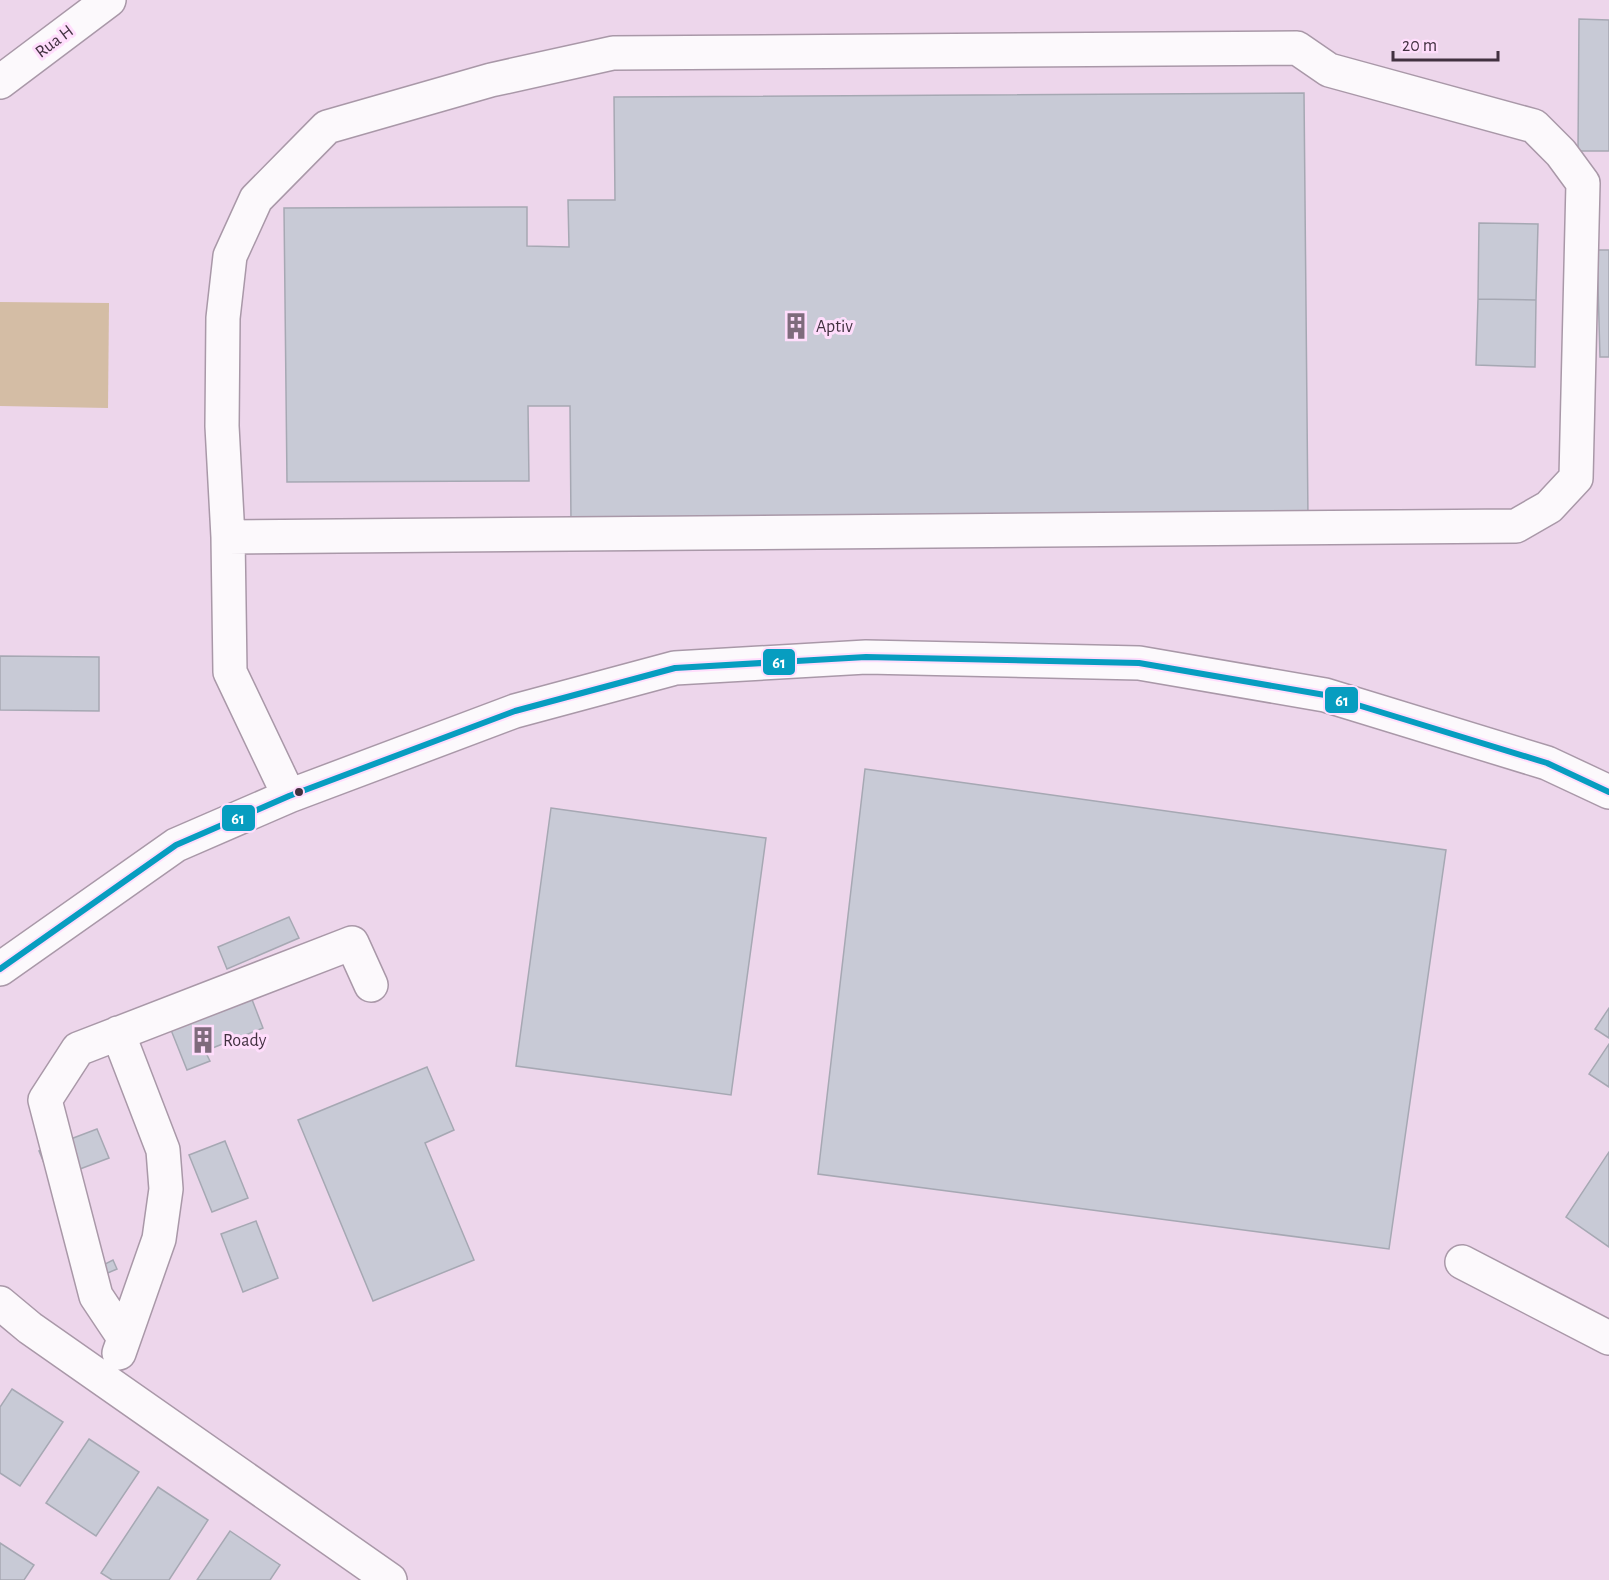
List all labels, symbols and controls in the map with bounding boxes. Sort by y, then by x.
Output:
street label: Rua H [32,22,77,62]
scale bar [1393,24,1498,62]
text: 20 m [1402,37,1437,55]
building icon: Aptiv [781,311,811,341]
place label: Aptiv [816,318,853,336]
line badge: 61 [762,648,796,676]
text: 61 [772,655,786,671]
line badge: 61 [1324,686,1359,714]
text: 61 [1335,693,1349,709]
unlabelled marker [293,786,305,798]
line badge: 61 [221,804,256,832]
text: 61 [231,811,245,827]
building icon: Roady [188,1025,218,1055]
place label: Roady [223,1032,267,1050]

